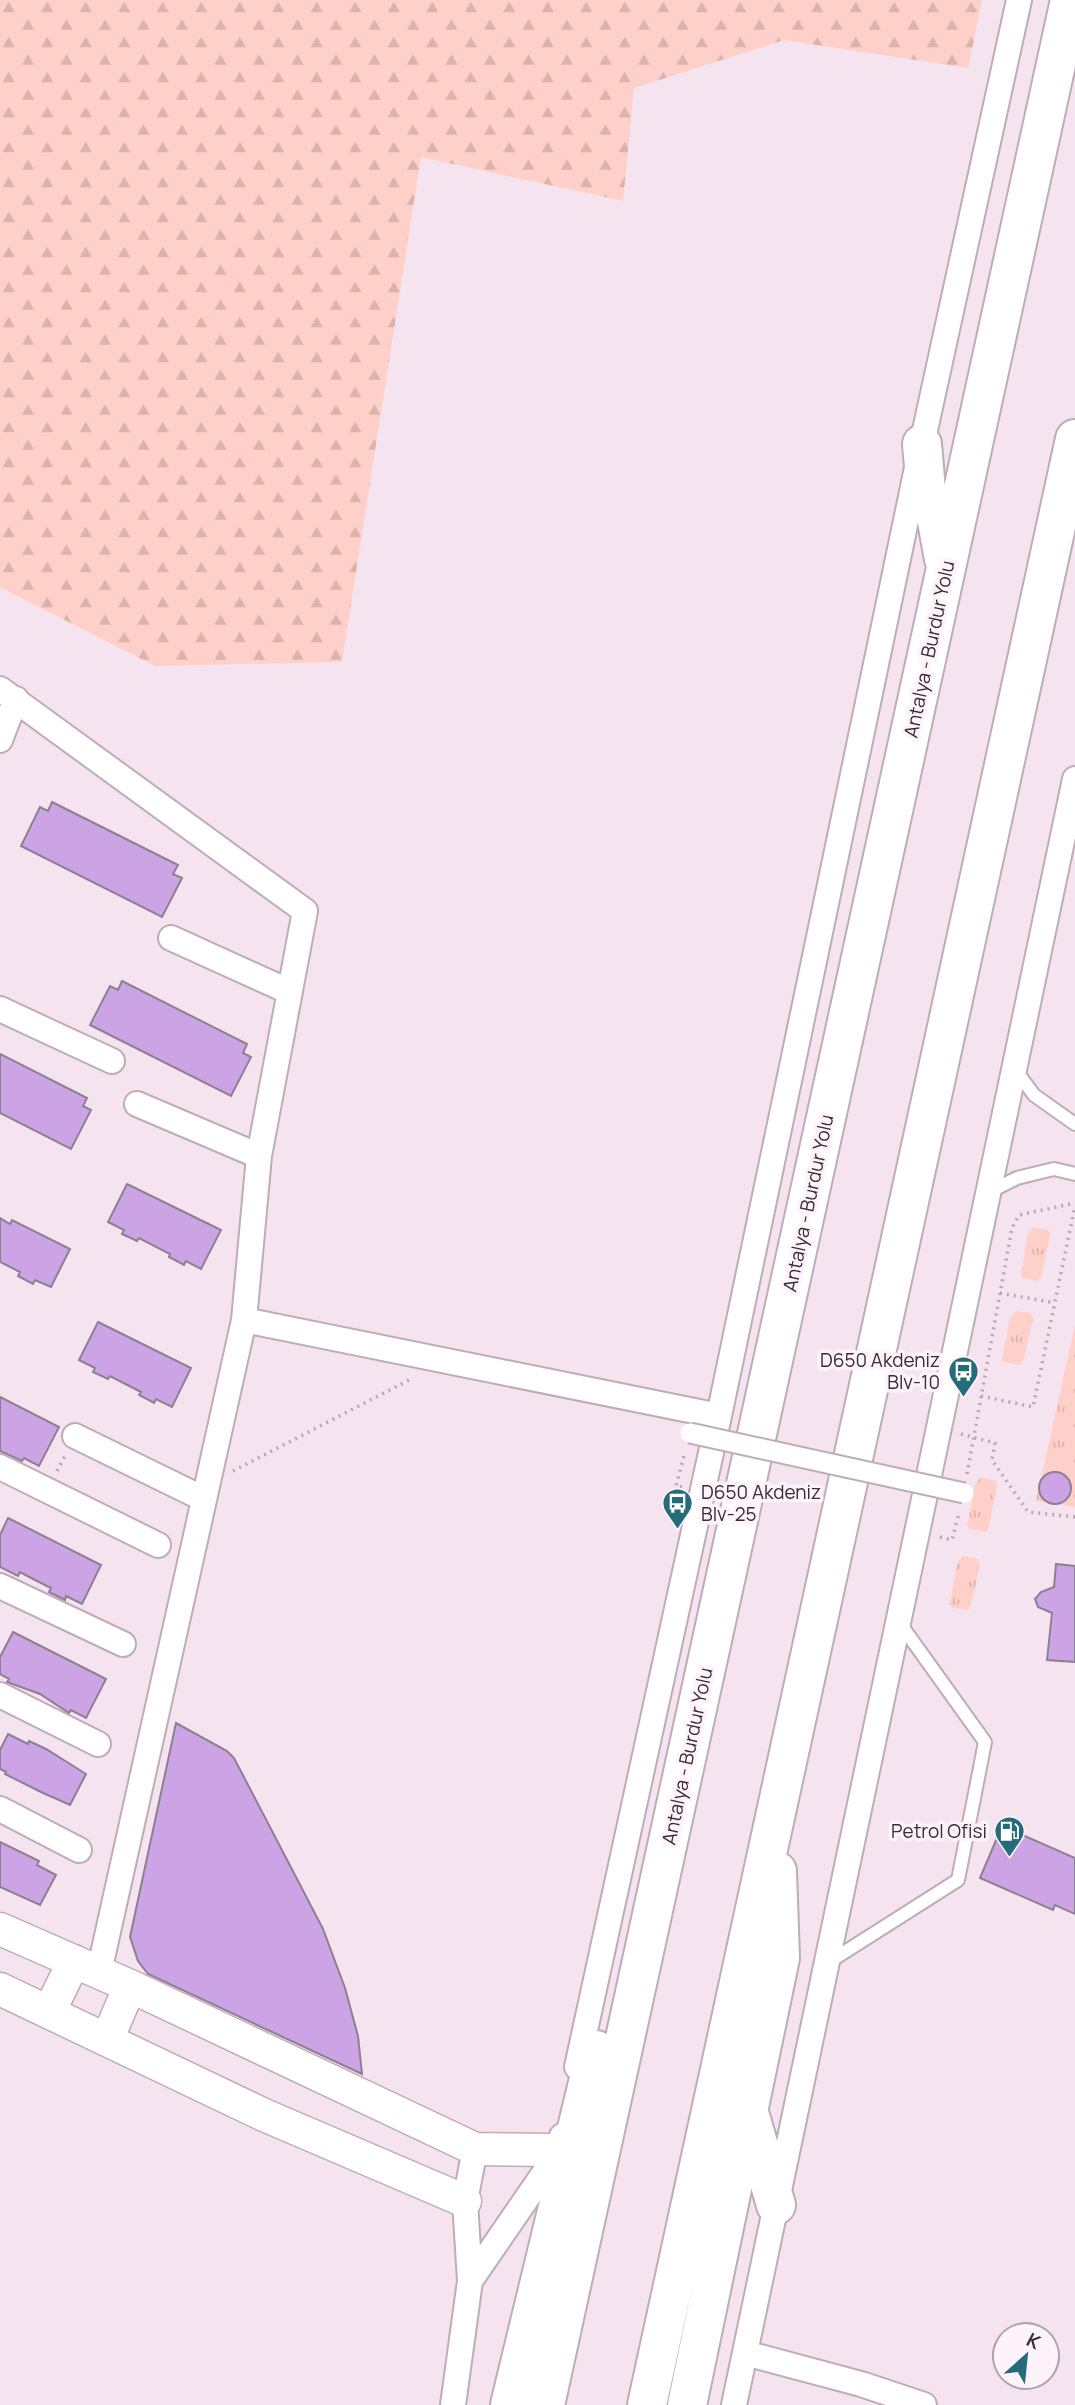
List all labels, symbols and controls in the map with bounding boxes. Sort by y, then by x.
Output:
street label: Antalya - Burdur Yolu [898,558,960,740]
street label: Antalya - Burdur Yolu [777,1112,839,1294]
place label: D650 Akdeniz Blv-10 [820,1347,940,1395]
bus stop icon: D650 Akdeniz Blv-10 [946,1354,980,1398]
place label: D650 Akdeniz Blv-25 [701,1479,821,1527]
bus stop icon: D650 Akdeniz Blv-25 [661,1486,695,1530]
street label: Antalya - Burdur Yolu [656,1665,718,1847]
fuel station icon: Petrol Ofisi [993,1814,1027,1858]
place label: Petrol Ofisi [891,1818,987,1844]
north arrow [991,2321,1061,2391]
text: K [1022,2326,1046,2356]

